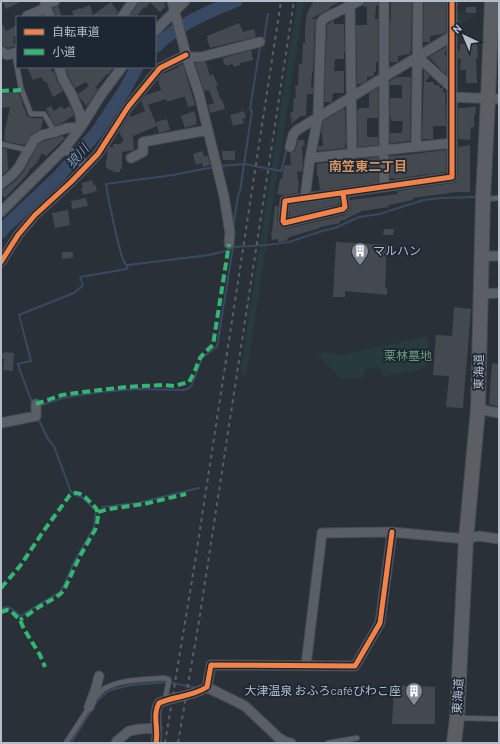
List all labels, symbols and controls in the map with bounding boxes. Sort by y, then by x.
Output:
legend [16,16,156,68]
north arrow [444,16,484,56]
text: N [450,21,464,36]
text: 自転車道 [52,24,100,38]
text: 小道 [52,44,76,58]
water label: 狼川 [62,139,93,171]
district label: 南笠東二丁目 [329,158,407,174]
building icon: マルハン [350,241,370,266]
place label: マルハン [373,243,421,257]
park label: 栗林墓地 [384,348,432,362]
street label: 東海道 [471,354,485,390]
street label: 東海道 [449,678,465,714]
building icon: 大津温泉 おふろcaféびわこ座 [404,681,424,706]
place label: 大津温泉 おふろcaféびわこ座 [244,683,401,697]

